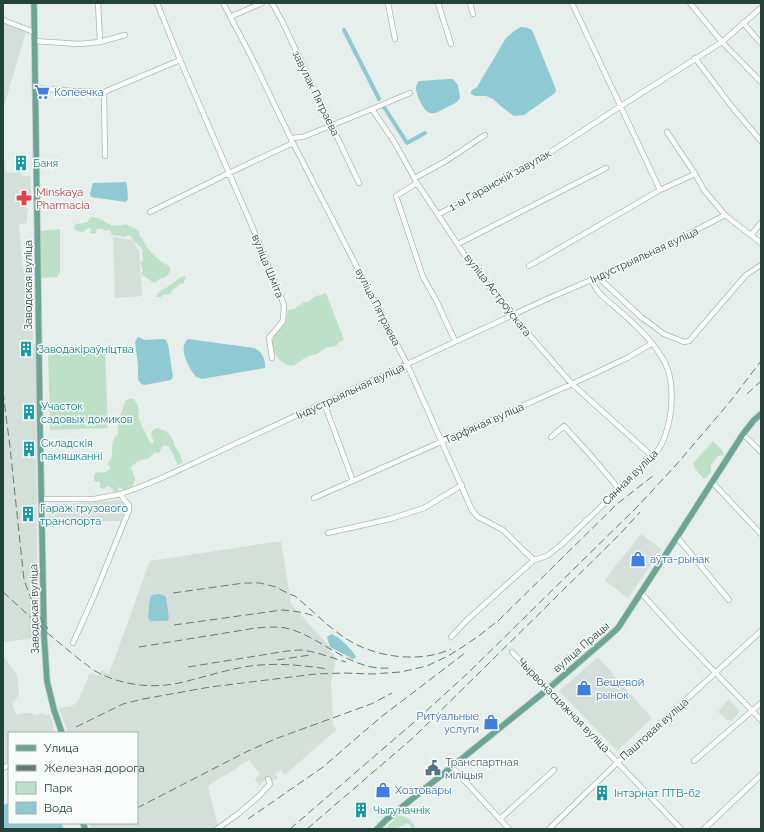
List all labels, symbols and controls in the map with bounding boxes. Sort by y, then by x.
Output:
street label: завулак Пятраева [289,48,342,138]
supermarket icon: Копеечка [33,83,51,101]
place label: Копеечка [54,86,104,99]
street label: 1-ы Гаранскій завулак [447,147,554,214]
building icon: Баня [12,154,30,172]
place label: Баня [33,157,58,170]
place label: Minskaya Pharmacia [36,186,90,212]
pharmacy icon: Minskaya Pharmacia [15,189,33,207]
street label: Індустрыяльная вуліца [588,225,700,286]
street label: вуліца Шміта [249,232,286,300]
street label: Заводская вуліца [22,240,35,330]
street label: вуліца Астроўскага [461,252,534,339]
street label: вуліца Пятраева [352,266,403,348]
building icon: Заводакіраўніцтва [17,340,35,358]
place label: Заводакіраўніцтва [38,343,134,356]
street label: Індустрыяльная вуліца [294,361,406,422]
place label: Участок садовых домиков [41,400,133,426]
street label: Тарфяная вуліца [442,400,526,447]
building icon: Участок садовых домиков [20,403,38,421]
place label: Складскія памяшканні [41,437,102,463]
building icon: Складскія памяшканні [20,440,38,458]
street label: Сянная вуліца [600,447,661,508]
place label: Гараж грузового транспорта [40,502,128,528]
building icon: Гараж грузового транспорта [19,505,37,523]
shop icon: аўта-рынак [629,550,647,568]
place label: аўта-рынак [650,553,710,566]
street label: Заводская вуліца [27,564,42,654]
street label: вуліца Працы [551,619,612,675]
street label: Чырвонасцяжная вуліца [515,655,612,755]
place label: Вещевой рынок [596,676,644,702]
shop icon: Вещевой рынок [575,679,593,697]
street label: Паштовая вуліца [617,695,691,764]
place label: Ритуальные услуги [417,710,480,736]
shop icon: Ритуальные услуги [482,713,500,731]
legend [8,732,138,824]
text: Улица [44,741,79,755]
place label: Транспартная міліцыя [445,756,518,782]
public building icon: Транспартная міліцыя [424,759,442,777]
text: Железная дорога [44,761,145,775]
text: Парк [44,781,73,795]
shop icon: Хозтовары [374,781,392,799]
place label: Хозтовары [395,784,451,797]
building icon: Інтэрнат ПТВ-62 [593,784,611,802]
place label: Інтэрнат ПТВ-62 [614,787,701,800]
text: Вода [44,801,73,815]
building icon: Чыгуначнік [352,801,370,819]
place label: Чыгуначнік [373,804,431,817]

